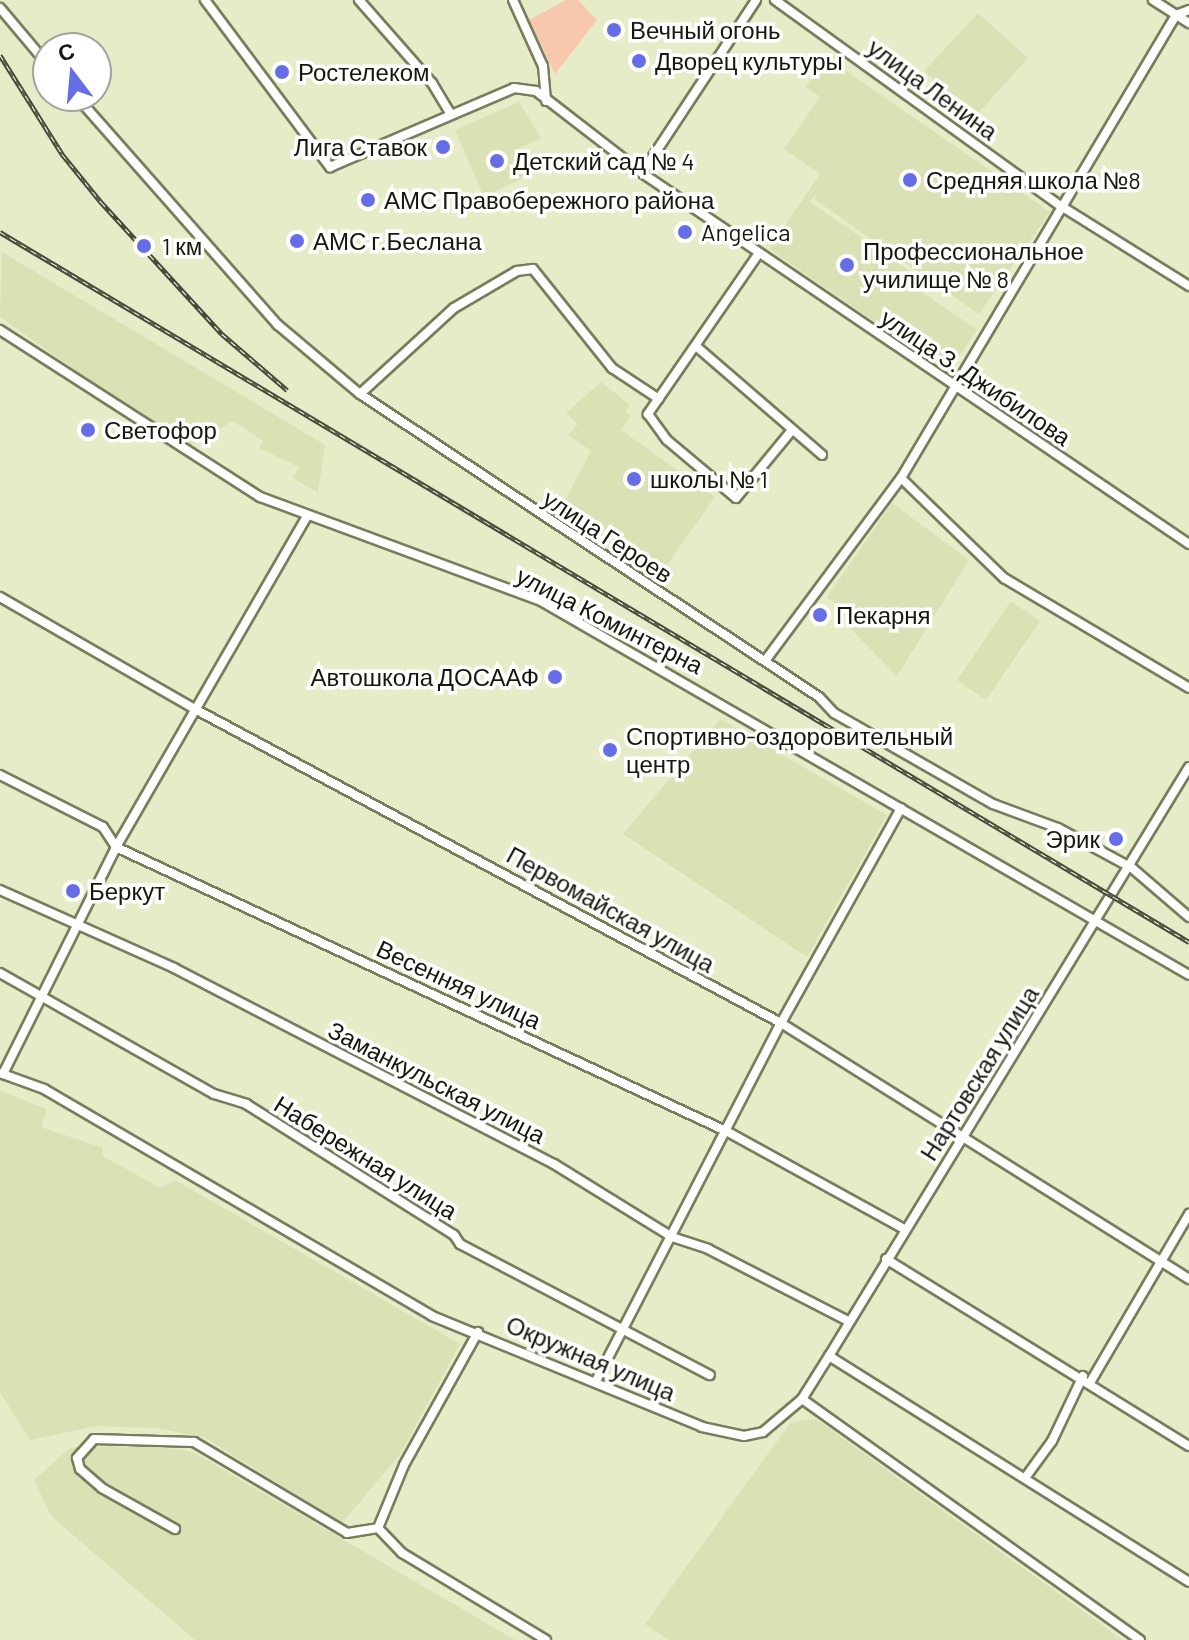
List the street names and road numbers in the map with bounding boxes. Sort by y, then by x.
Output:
street label: улица Ленина [863,32,1003,146]
street label: улица З. Джибилова [875,303,1077,451]
street label: улица Героев [538,484,678,588]
street label: улица Коминтерна [512,561,708,679]
street label: Первомайская улица [502,840,720,978]
street label: Весенняя улица [372,933,546,1035]
street label: Нартовская улица [914,980,1044,1166]
street label: Заманкульская улица [324,1015,550,1149]
street label: Набережная улица [269,1089,463,1225]
street label: Окружная улица [502,1309,680,1407]

